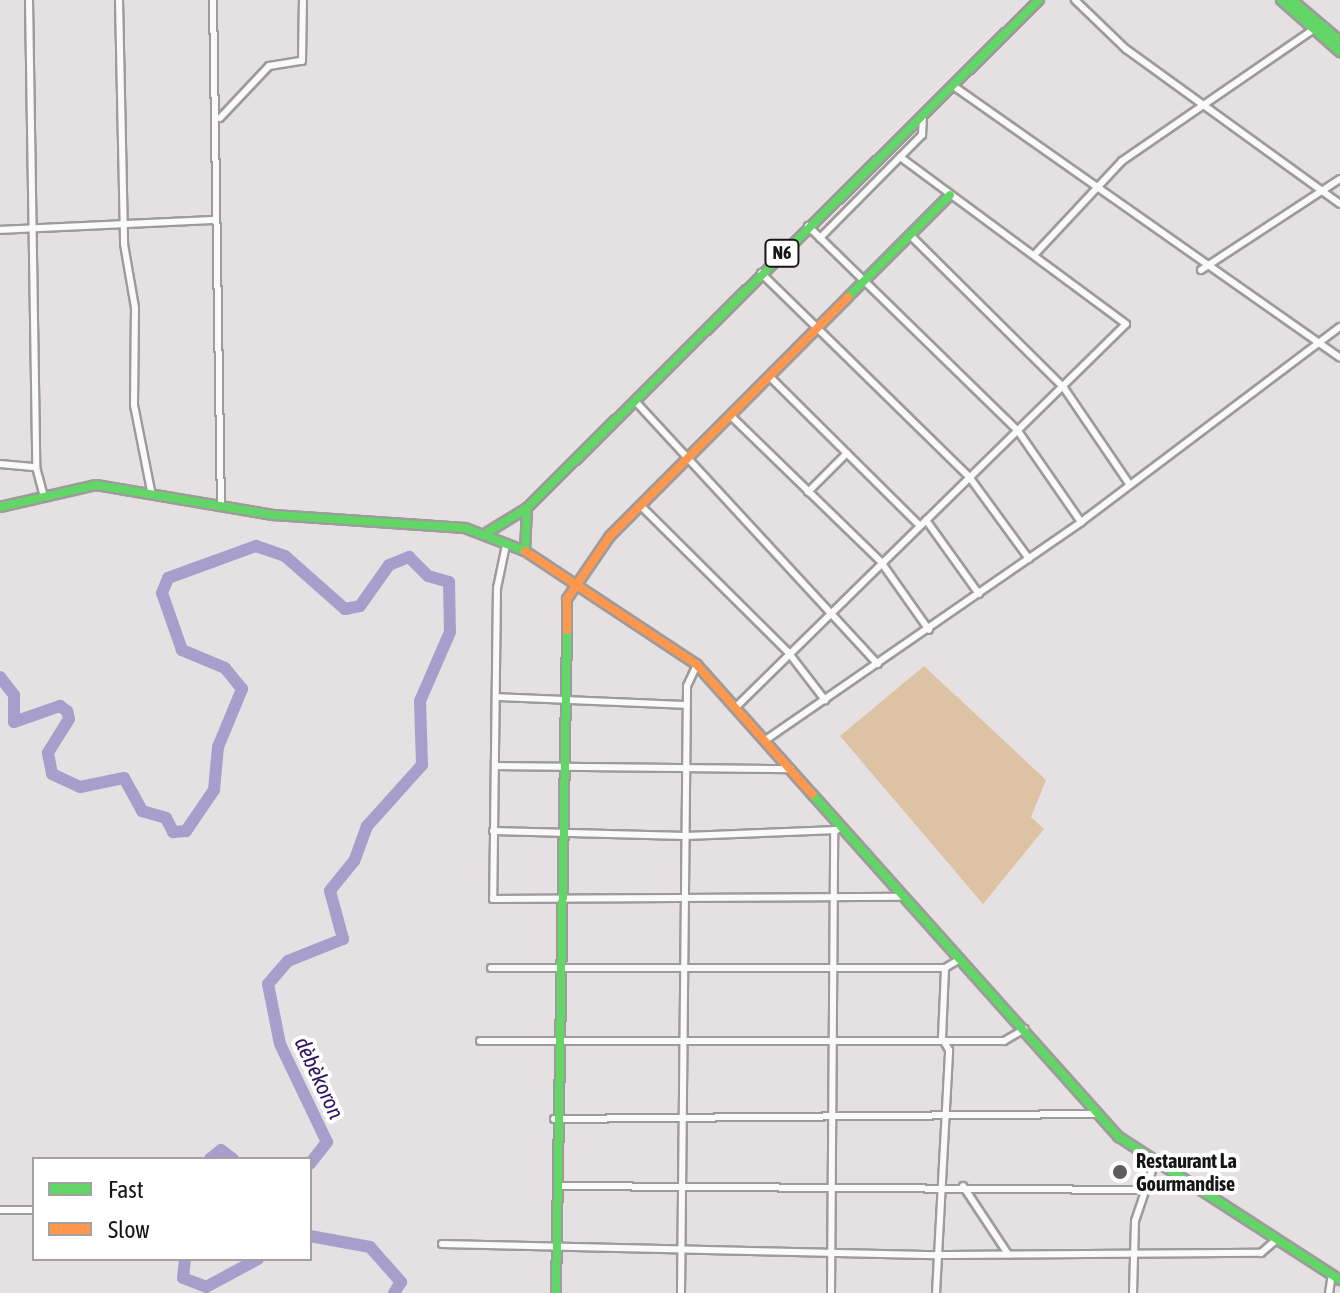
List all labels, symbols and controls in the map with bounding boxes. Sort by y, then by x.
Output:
road number: N6 [764,239,800,267]
water label: dèbèkoron [289,1033,349,1123]
place label: Restaurant La Gourmandise [1136,1148,1237,1195]
legend [32,1157,312,1261]
marker: Restaurant La Gourmandise [1111,1163,1129,1181]
text: Fast [108,1176,144,1203]
text: Slow [108,1216,150,1243]

